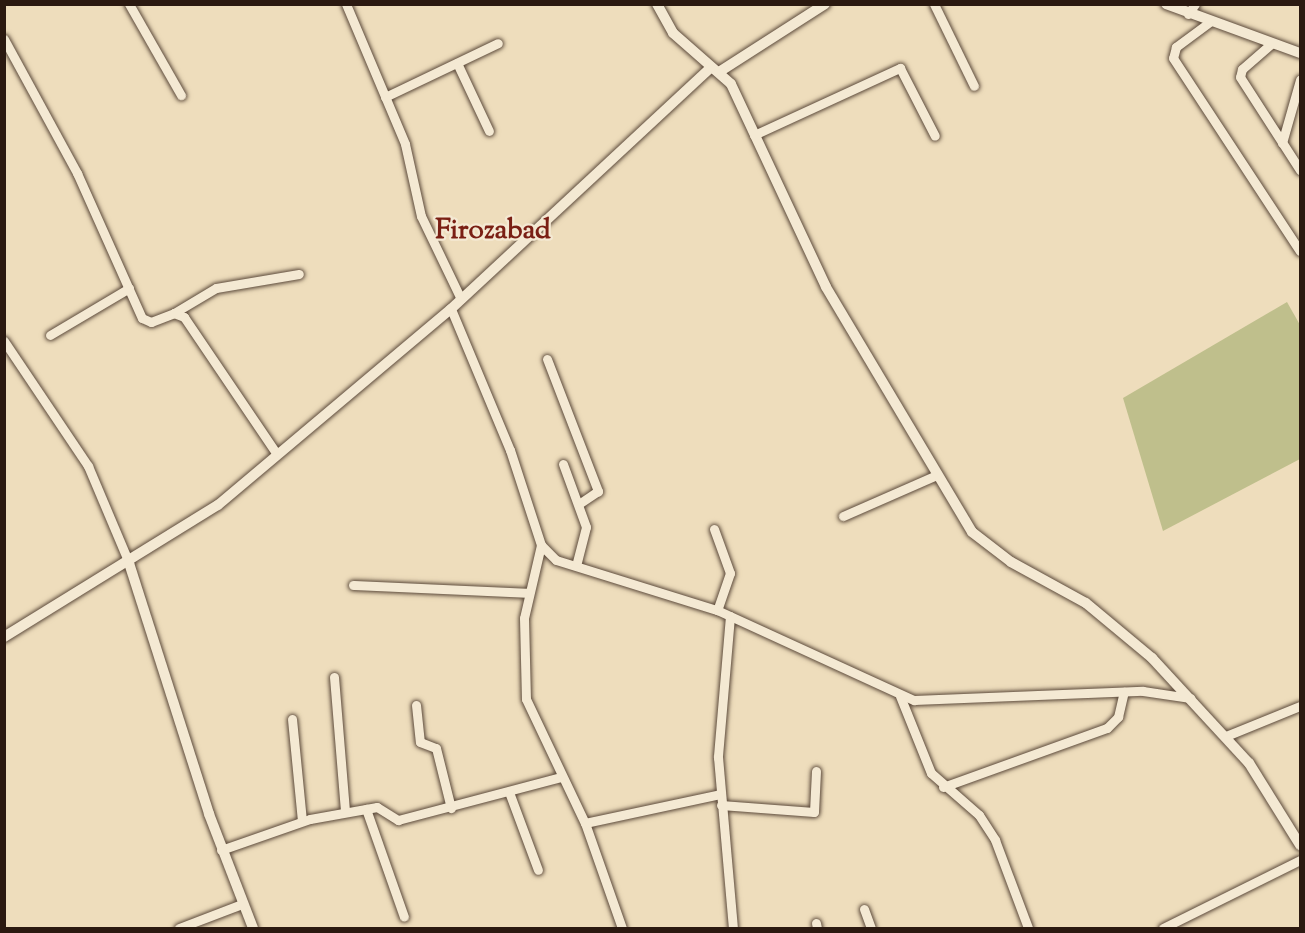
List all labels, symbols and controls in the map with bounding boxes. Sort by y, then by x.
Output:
district label: Firozabad [435,214,551,248]

